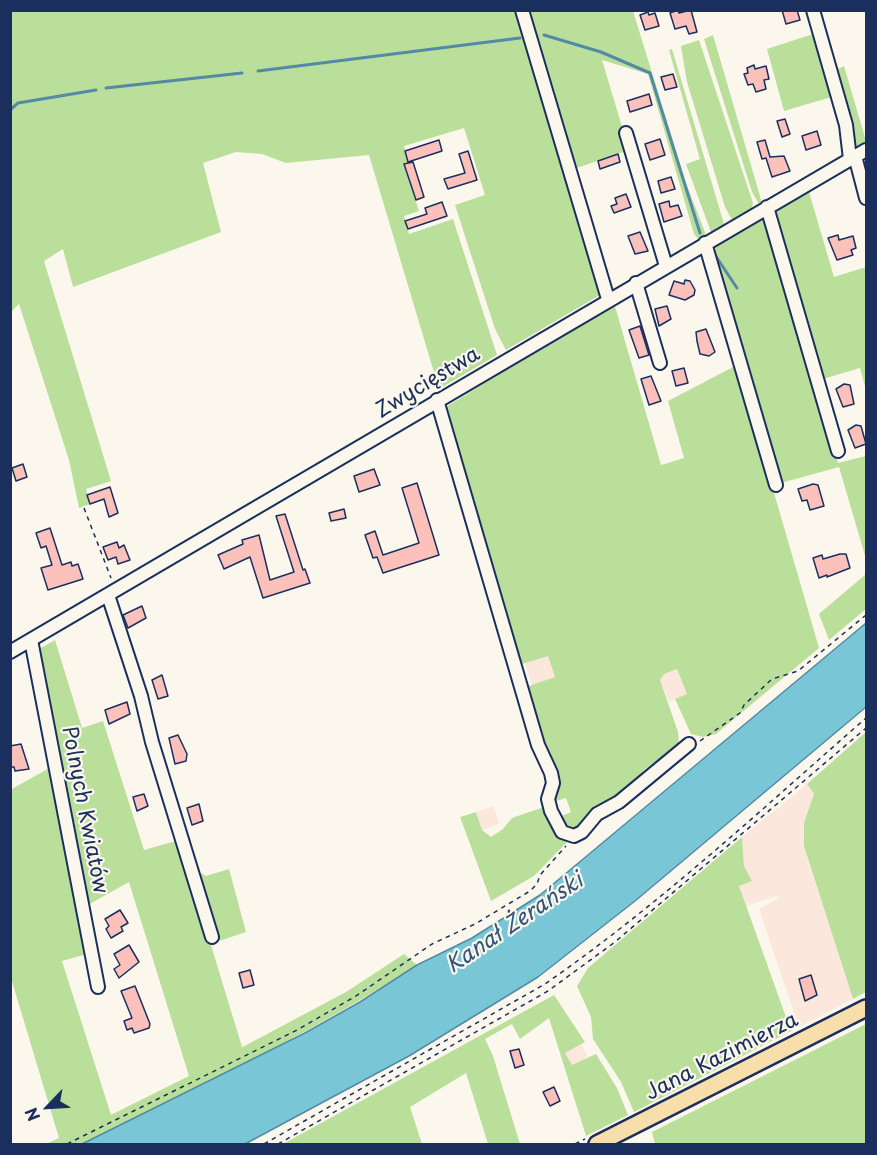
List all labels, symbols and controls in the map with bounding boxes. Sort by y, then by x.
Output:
street label: Zwycięstwa [371,342,485,424]
street label: Polnych Kwiatów [55,724,113,896]
water label: Kanał Żerański [441,868,589,980]
street label: Jana Kazimierza [641,1008,803,1106]
north arrow [18,1077,78,1137]
text: N [18,1104,45,1125]

